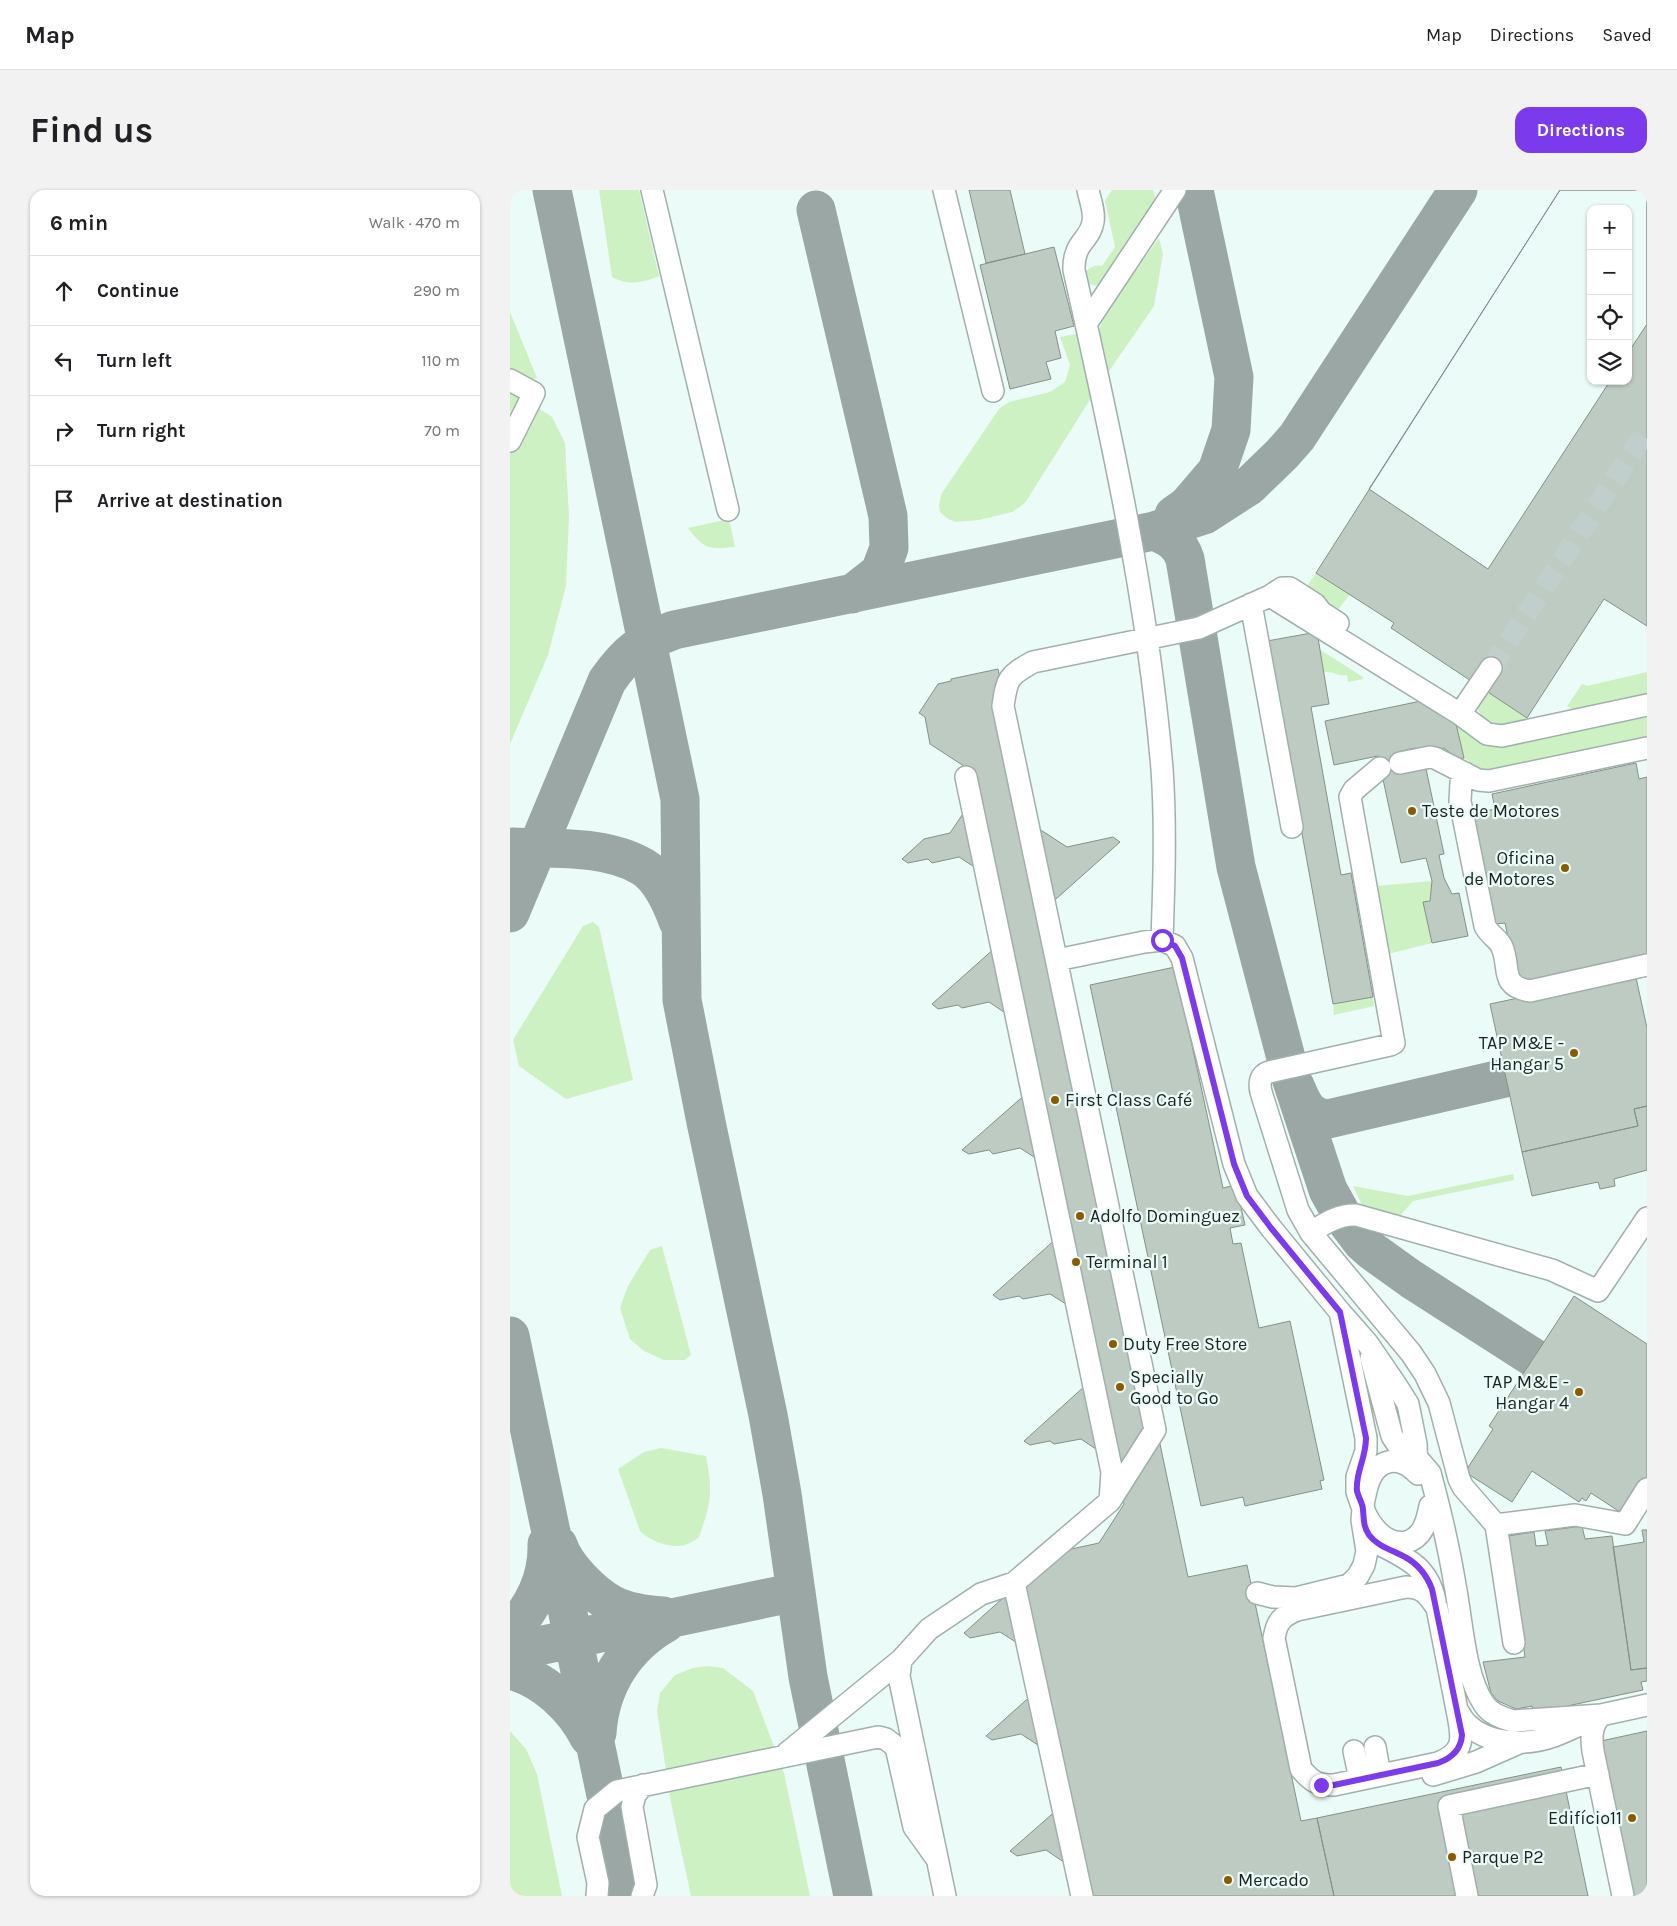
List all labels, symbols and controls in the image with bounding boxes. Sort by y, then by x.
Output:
text: Map [25,21,75,49]
text: Map [1426,24,1462,46]
text: Directions [1490,24,1574,46]
text: Saved [1602,24,1652,46]
button: Directions [1515,107,1647,153]
text: Find us [30,110,153,151]
map controls [1587,205,1632,385]
button: + [1587,205,1632,250]
text: 6 min [50,211,108,235]
text: Walk · 470 m [369,213,460,232]
button: − [1587,250,1632,295]
icon: ahead [50,277,78,305]
text: Continue [97,280,179,302]
text: 290 m [413,281,460,300]
button: locate [1587,295,1632,340]
button: layers [1587,340,1632,385]
icon: left [50,347,78,375]
text: Turn left [97,350,172,372]
text: 110 m [421,351,460,370]
icon: right [50,417,78,445]
text: Turn right [97,420,186,442]
text: 70 m [424,421,460,440]
icon: arrive [50,487,78,515]
text: Arrive at destination [97,490,283,512]
place label: Teste de Motores [1422,800,1560,822]
marker: Teste de Motores [1406,805,1418,817]
place label: Oficina de Motores [1464,847,1555,890]
marker: Oficina de Motores [1559,862,1571,874]
route start [1151,929,1174,952]
place label: TAP M&E - Hangar 5 [1479,1032,1564,1075]
marker: TAP M&E - Hangar 5 [1568,1047,1580,1059]
place label: First Class Café [1065,1089,1192,1111]
marker: First Class Café [1049,1094,1061,1106]
place label: Adolfo Dominguez [1090,1205,1240,1227]
marker: Adolfo Dominguez [1074,1210,1086,1222]
place label: Terminal 1 [1086,1251,1168,1273]
marker: Terminal 1 [1070,1256,1082,1268]
place label: Duty Free Store [1123,1333,1247,1355]
marker: Duty Free Store [1107,1338,1119,1350]
place label: Specially Good to Go [1130,1366,1219,1409]
place label: TAP M&E - Hangar 4 [1484,1371,1569,1414]
marker: Specially Good to Go [1114,1381,1126,1393]
marker: TAP M&E - Hangar 4 [1573,1386,1585,1398]
route end [1310,1774,1333,1797]
place label: Edifício11 [1548,1807,1622,1829]
marker: Edifício11 [1626,1812,1638,1824]
place label: Parque P2 [1462,1846,1544,1868]
marker: Parque P2 [1446,1851,1458,1863]
place label: Mercado [1238,1869,1309,1891]
marker: Mercado [1222,1874,1234,1886]

